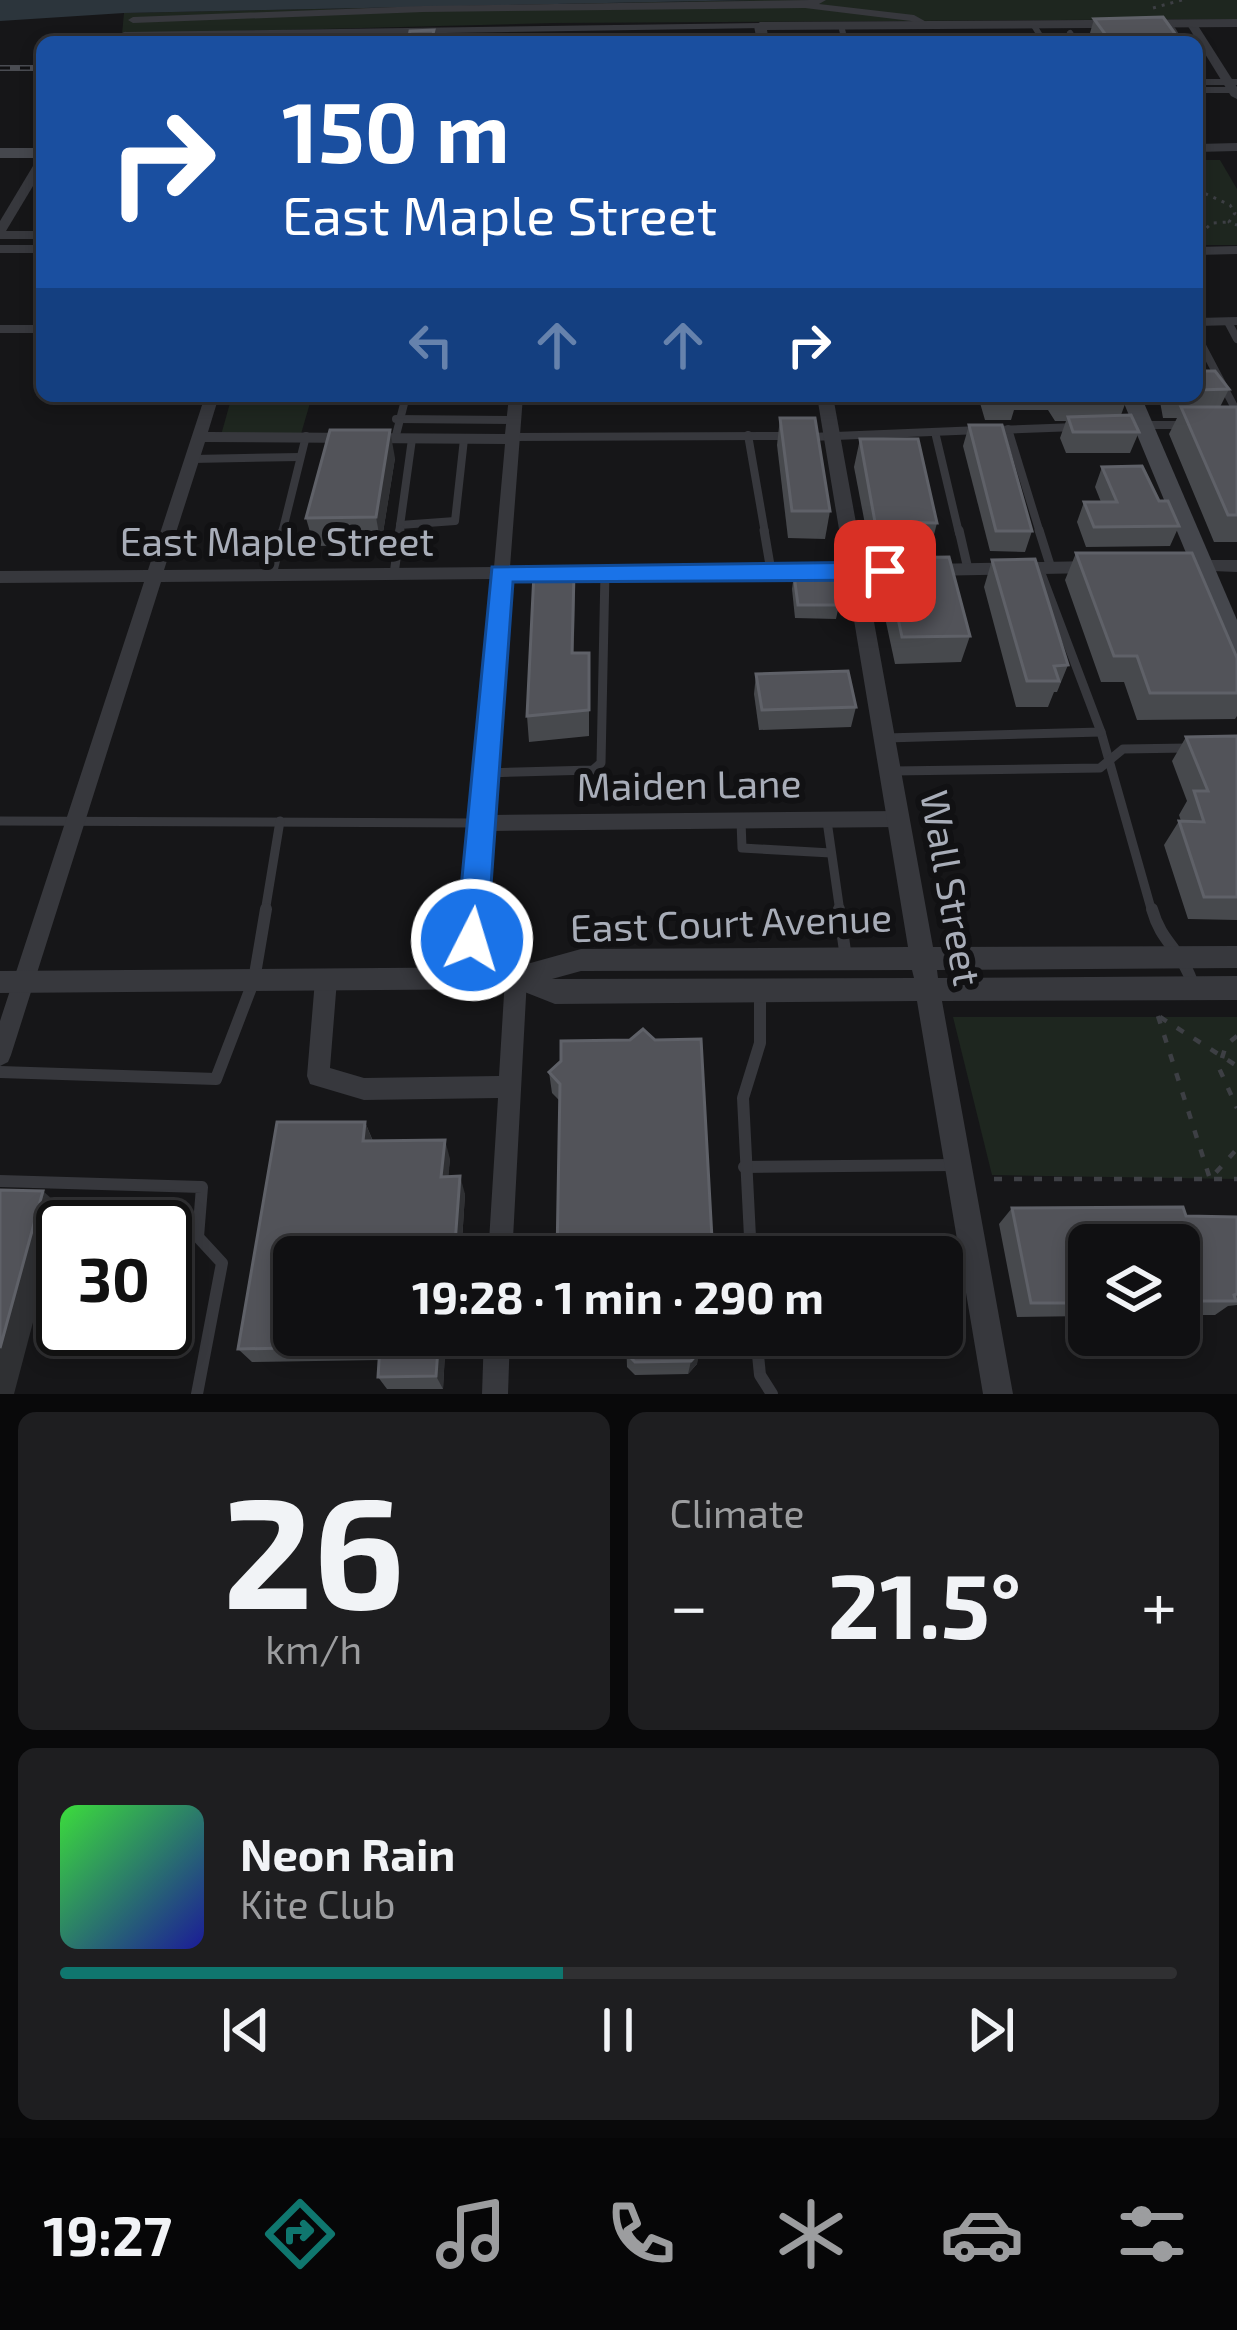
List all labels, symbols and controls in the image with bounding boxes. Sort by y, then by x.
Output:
text: 150 m [282,79,510,180]
icon: right [84,84,240,240]
text: East Maple Street [282,181,717,246]
icon: left [398,312,464,378]
icon: ahead [524,312,590,378]
icon: ahead [650,312,716,378]
icon: right [776,312,842,378]
street label: East Maple Street [120,517,434,564]
pin [834,520,936,622]
icon: arrive [852,538,918,604]
street label: Maiden Lane [576,758,802,809]
street label: Wall Street [912,787,993,989]
position arrow [409,877,535,1003]
street label: East Court Avenue [569,892,893,951]
speed limit sign: 30 [36,1200,192,1356]
map controls [1068,1224,1200,1356]
button: layers [1068,1224,1200,1356]
text: 19:28 · 1 min · 290 m [412,1269,824,1323]
text: 26 [222,1453,405,1640]
text: Climate [670,1489,804,1536]
text: 21.5° [827,1549,1021,1657]
text: − [670,1564,708,1643]
text: + [1141,1564,1177,1643]
text: km/h [265,1625,362,1672]
text: Neon Rain [240,1826,455,1880]
text: Kite Club [240,1880,396,1927]
icon: previous [213,1997,279,2063]
icon: pause [585,1997,651,2063]
icon: next [958,1997,1024,2063]
icon: directions [258,2192,342,2276]
icon: music [429,2192,513,2276]
icon: phone [599,2192,683,2276]
icon: climate [769,2192,853,2276]
icon: car [940,2192,1024,2276]
icon: filters [1110,2192,1194,2276]
text: 19:27 [43,2202,172,2267]

